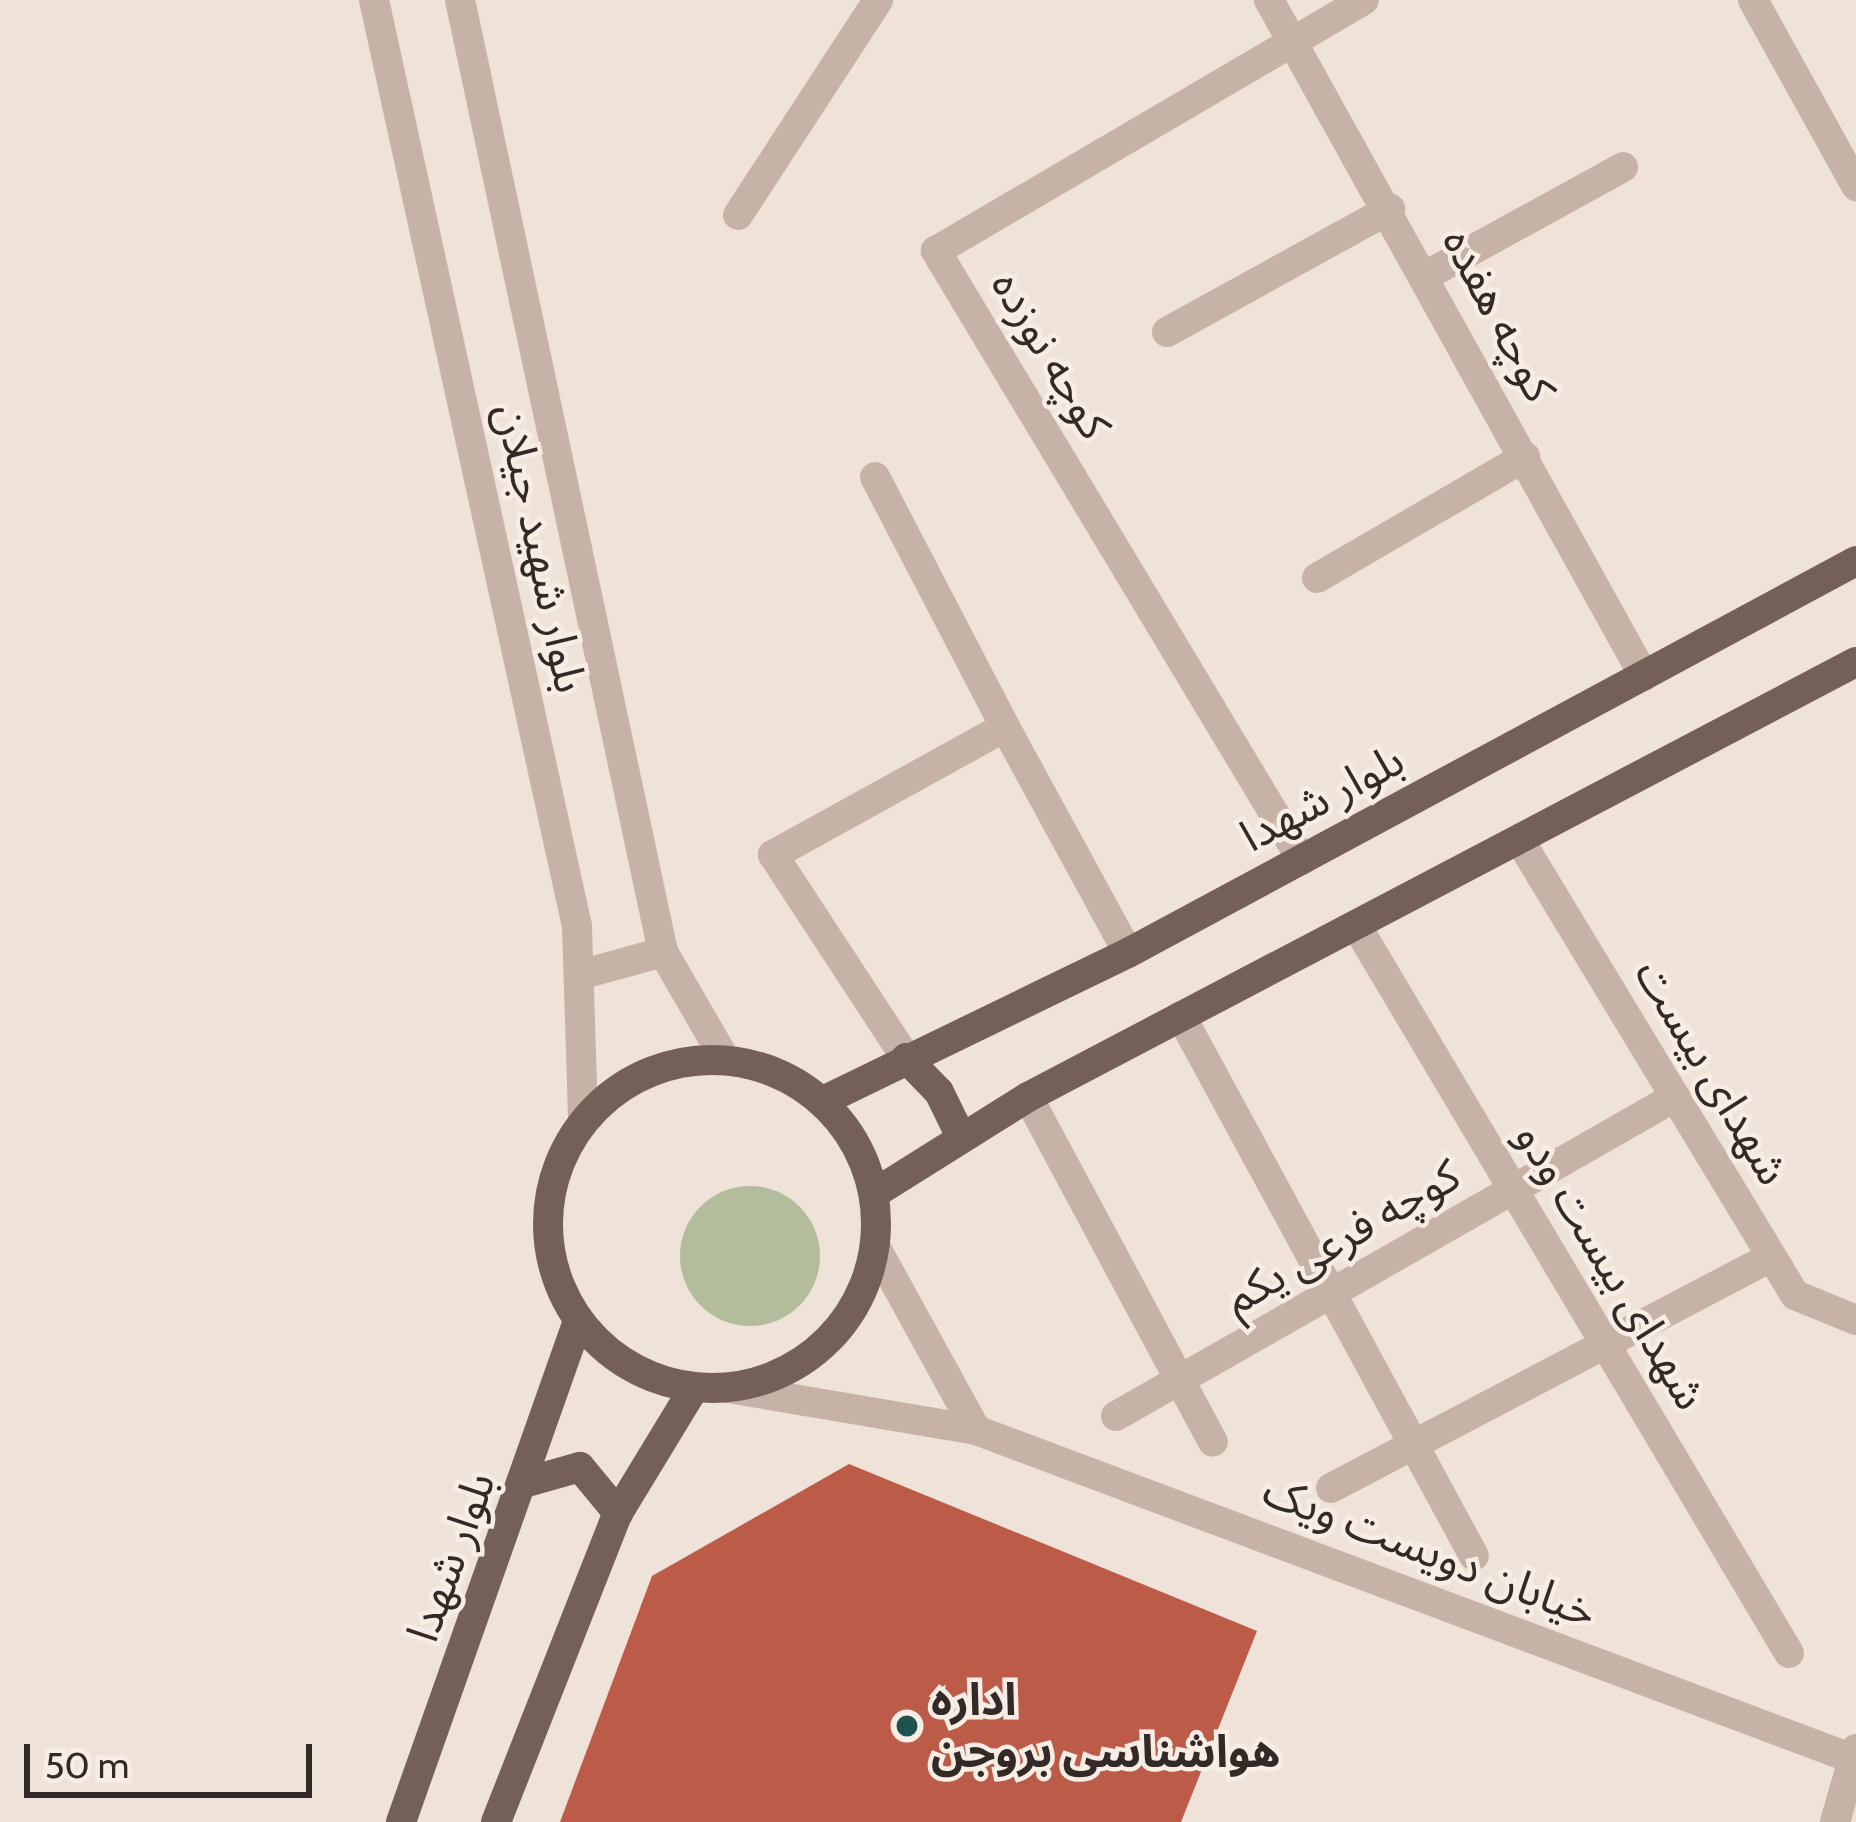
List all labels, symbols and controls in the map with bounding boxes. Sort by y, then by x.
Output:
street label: کوچه هفده [1431,219,1567,411]
street label: کوچه نوزده [980,261,1122,449]
street label: بلوار شهید جیلان [484,398,598,698]
street label: بلوار شهدا [1231,733,1413,863]
street label: شهدای بیست [1624,949,1800,1195]
street label: شهدای بیست ودو [1504,1113,1718,1419]
street label: کوچه فرعی یکم [1215,1148,1469,1326]
street label: خیابان دویست ویک [1256,1463,1604,1639]
street label: بلوار شهدا [395,1465,507,1649]
place label: اداره هواشناسی بروجن [931,1673,1280,1779]
marker: اداره هواشناسی بروجن [894,1713,920,1739]
scale bar [30,1720,318,1794]
text: 50 m [45,1743,129,1787]

